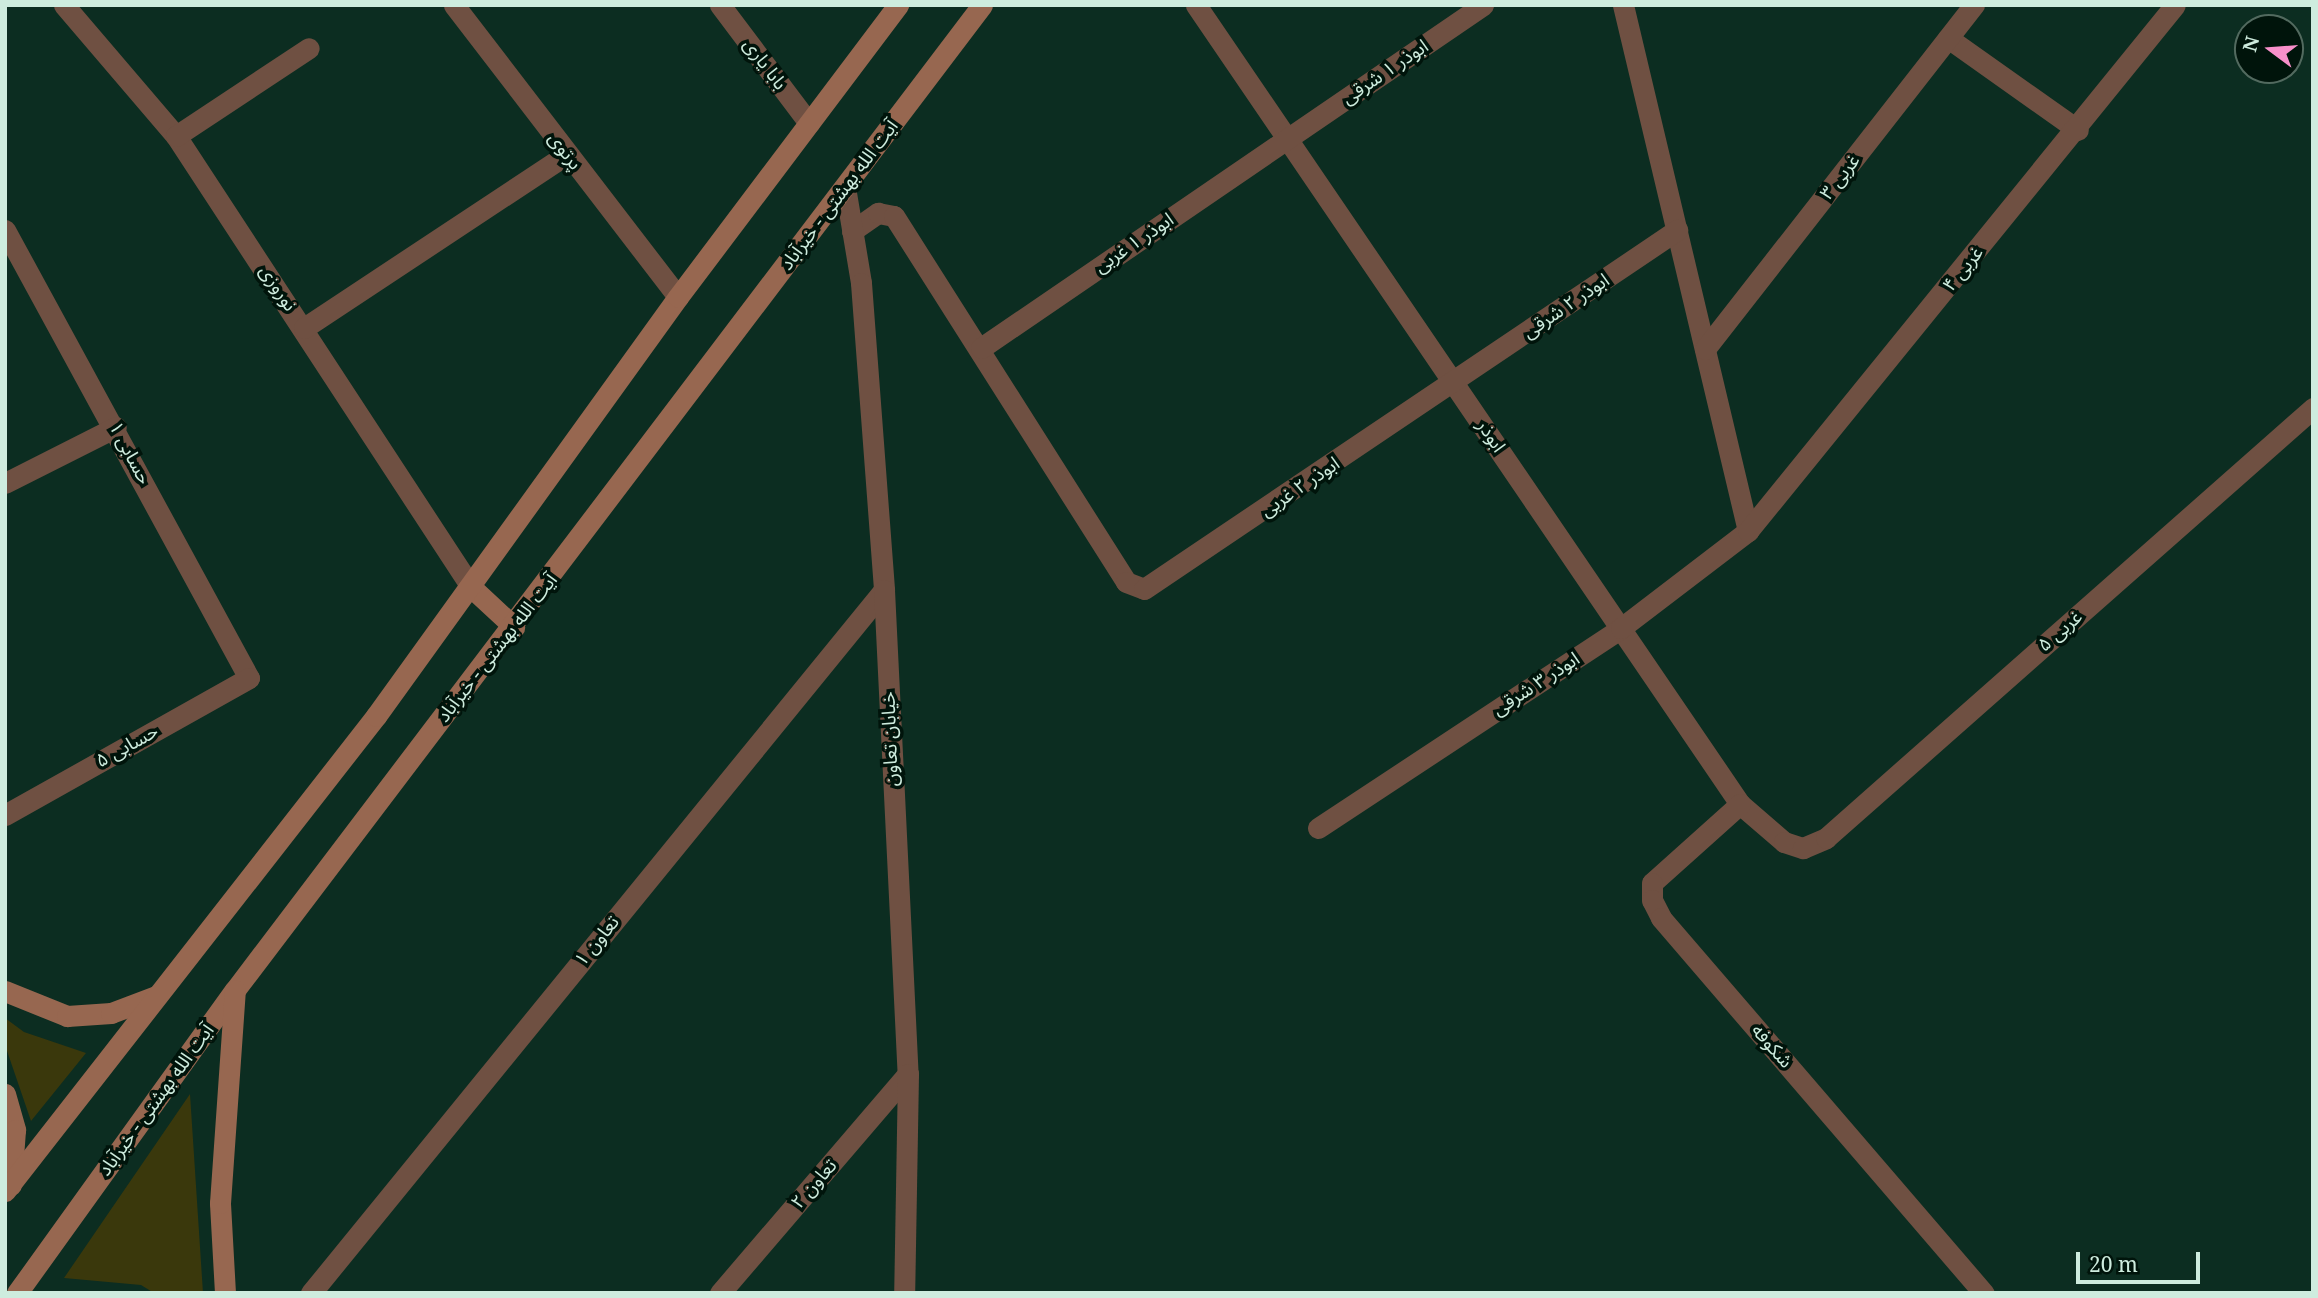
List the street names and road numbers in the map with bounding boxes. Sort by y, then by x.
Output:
street label: بابا یاری [738,34,792,94]
street label: ابوذر ۱ شرقی [1337,35,1433,109]
street label: آیت الله بهشتی - خیرآباد [775,115,903,275]
street label: پرتوی [543,127,587,175]
street label: غربی ۳ [1815,150,1865,204]
street label: ابوذر ۱ غربی [1090,208,1178,278]
street label: غربی ۴ [1938,242,1988,296]
street label: نوروزی [254,261,302,315]
street label: ابوذر ۲ شرقی [1518,269,1614,343]
street label: ابوذر [1472,415,1510,457]
street label: حسابی ۱ [104,418,156,488]
street label: ابوذر ۲ غربی [1256,452,1344,522]
street label: آیت الله بهشتی - خیرآباد [432,569,562,727]
street label: غربی ۵ [2033,606,2087,656]
street label: ابوذر ۳ شرقی [1488,647,1584,721]
street label: خیابان تعاون [877,691,903,787]
street label: حسابی ۵ [92,720,162,772]
street label: تعاون ۱ [570,911,624,971]
street label: شکوفه [1747,1019,1797,1073]
street label: آیت الله بهشتی - خیرآباد [93,1020,219,1180]
street label: تعاون ۲ [786,1154,842,1214]

